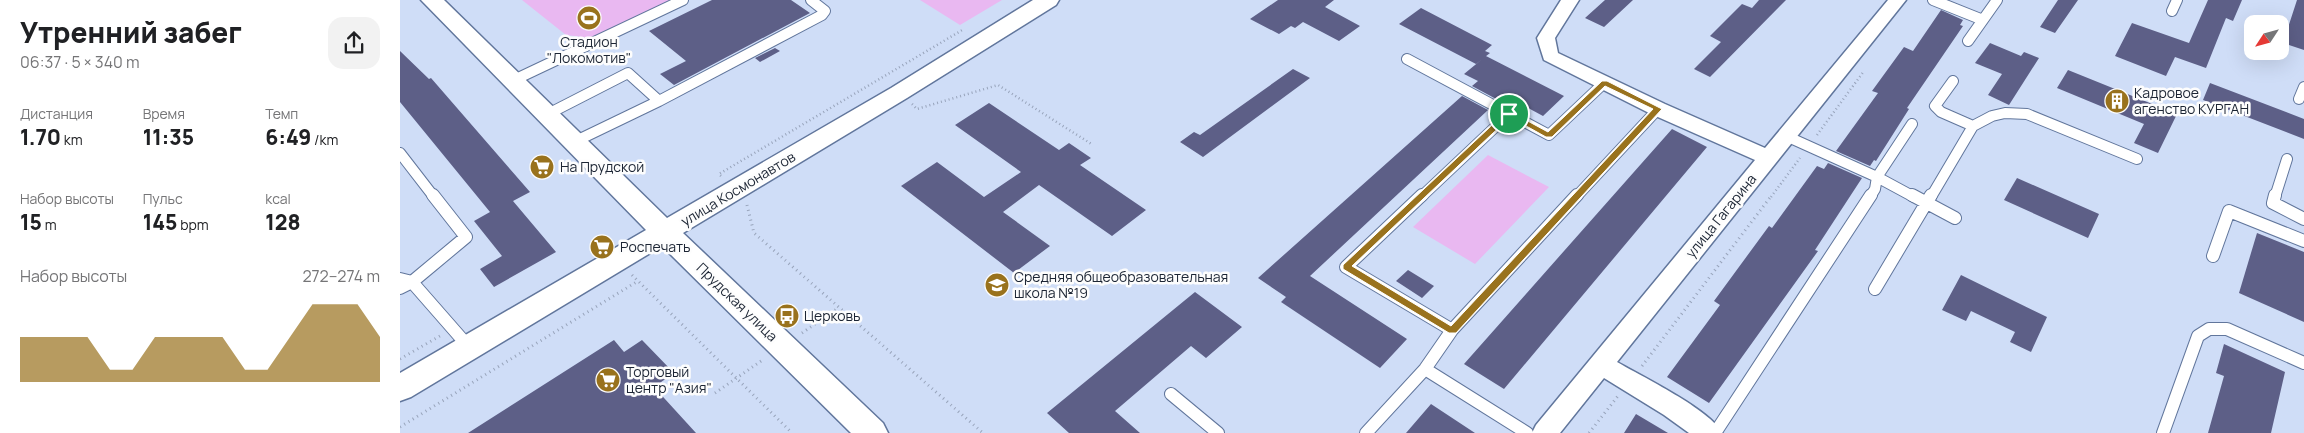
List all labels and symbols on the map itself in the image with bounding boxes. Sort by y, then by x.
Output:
sports icon: Стадион "Локомотив" [576,5,602,31]
north arrow [2244,15,2289,60]
place label: Стадион "Локомотив" [547,32,631,67]
place label: Кадровое агенство КУРГАН [2134,83,2249,118]
building icon: Кадровое агенство КУРГАН [2104,88,2130,114]
pin [1488,93,1530,135]
street label: улица Космонавтов [677,147,799,230]
supermarket icon: На Прудской [529,154,555,180]
place label: На Прудской [560,157,644,176]
street label: улица Гагарина [1681,170,1760,262]
supermarket icon: Роспечать [589,234,615,260]
place label: Роспечать [620,237,691,256]
street label: Прудская улица [693,258,782,345]
place label: Средняя общеобразовательная школа №19 [1014,267,1228,302]
school or university icon: Средняя общеобразовательная школа №19 [984,272,1010,298]
bus stop icon: Церковь [774,303,800,329]
place label: Церковь [804,306,861,325]
place label: Торговый центр "Азия" [626,362,712,397]
supermarket icon: Торговый центр "Азия" [595,367,621,393]

